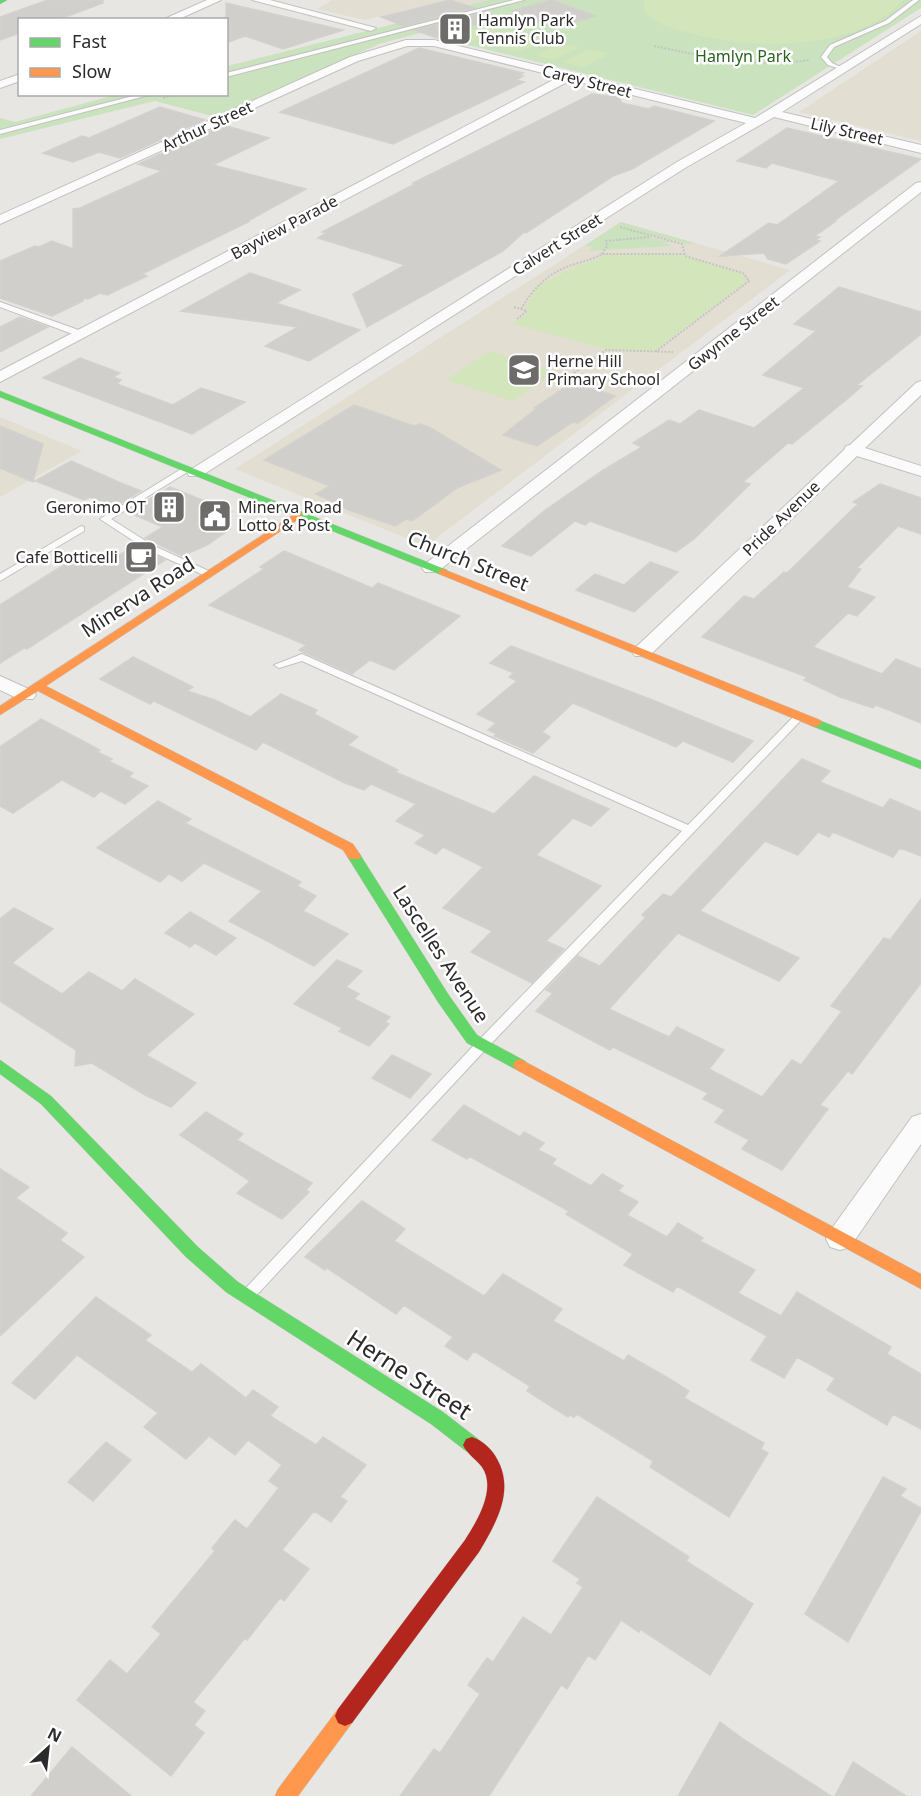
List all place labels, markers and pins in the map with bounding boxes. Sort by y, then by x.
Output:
place label: Hamlyn Park Tennis Club [478,9,574,49]
building icon: Hamlyn Park Tennis Club [437,11,473,47]
place label: Herne Hill Primary School [547,350,660,390]
school or university icon: Herne Hill Primary School [506,352,542,388]
building icon: Geronimo OT [151,489,187,525]
place label: Geronimo OT [46,496,146,518]
place label: Minerva Road Lotto & Post [238,496,342,536]
public building icon: Minerva Road Lotto & Post [197,498,233,534]
cafe icon: Cafe Botticelli [123,539,159,575]
place label: Cafe Botticelli [15,546,118,568]

